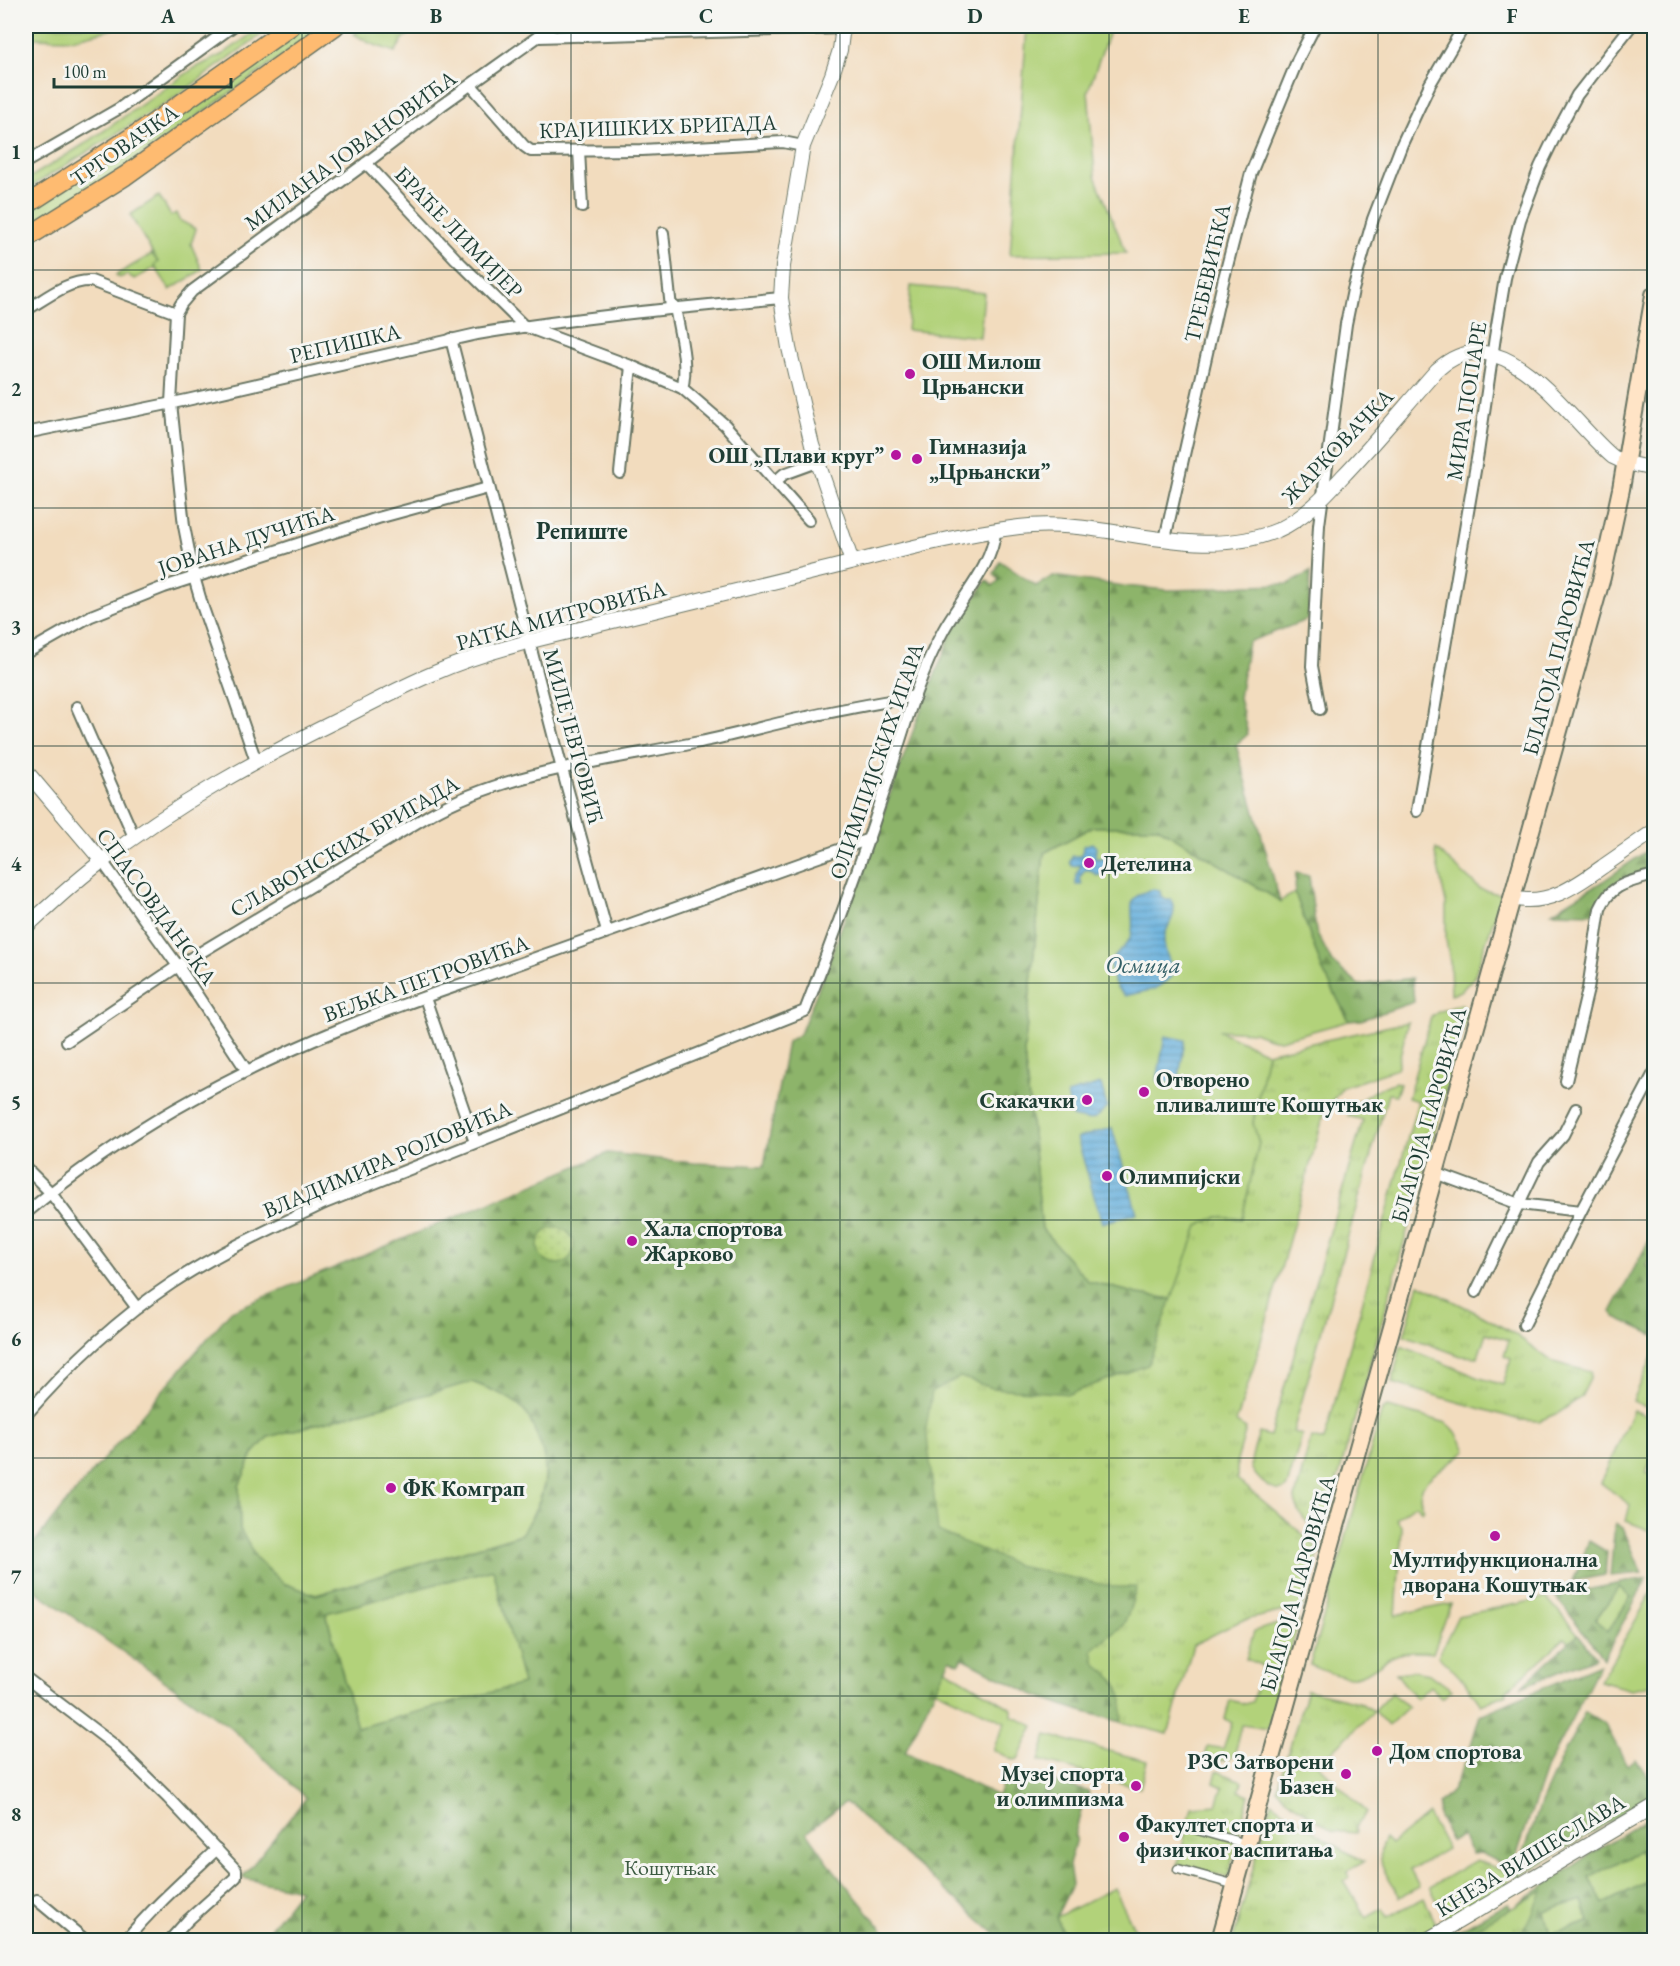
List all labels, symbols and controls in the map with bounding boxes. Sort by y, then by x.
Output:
text: A [160,3,176,29]
text: B [430,3,442,29]
text: C [699,3,713,29]
text: D [967,3,983,29]
text: E [1238,3,1250,29]
text: F [1507,3,1518,29]
scale bar [54,51,231,89]
text: 100 m [63,60,107,83]
street label: МИЛАНА ЈОВАНОВИЋА [238,63,463,237]
street label: ТРГОВАЧКА [65,97,185,193]
street label: КРАЈИШКИХ БРИГАДА [538,108,778,145]
text: 1 [11,139,21,165]
street label: БРАЋЕ ЛИМИЈЕР [388,160,529,305]
street label: ТРЕБЕВИЋКА [1177,200,1238,345]
street label: РЕПИШКА [287,316,404,370]
street label: МИРА ПОПАРЕ [1440,320,1493,483]
place label: ОШ Милош Црњански [922,347,1041,401]
marker: ОШ Милош Црњански [903,367,917,381]
text: 2 [11,376,22,402]
street label: ЖАРКОВАЧКА [1274,382,1400,511]
place label: Гимназија „Црњански” [929,432,1050,486]
place label: ОШ „Плави круг” [708,441,884,470]
marker: ОШ „Плави круг” [889,448,903,462]
marker: Гимназија „Црњански” [910,452,924,466]
street label: ЈОВАНА ДУЧИЋА [152,498,339,583]
district label: Репиште [536,515,628,546]
street label: БЛАГОЈА ПАРОВИЋА [1516,535,1602,759]
street label: РАТКА МИТРОВИЋА [453,573,670,657]
text: 3 [11,614,21,640]
street label: ОЛИМПИЈСКИХ ИГАРА [822,638,931,883]
street label: МИЛЕ ЈЕВТОВИЋ [536,645,611,827]
street label: СЛАВОНСКИХ БРИГАДА [224,768,465,924]
street label: СПАСОВДАНСКА [90,822,224,991]
place label: Детелина [1101,849,1192,878]
text: 4 [11,851,22,877]
marker: Детелина [1082,856,1096,870]
street label: ВЕЉКА ПЕТРОВИЋА [319,927,534,1029]
water label: Осмица [1105,949,1181,980]
street label: БЛАГОЈА ПАРОВИЋА [1384,1003,1473,1226]
place label: Отворено пливалиште Кошутњак [1156,1065,1384,1119]
marker: Отворено пливалиште Кошутњак [1137,1085,1151,1099]
place label: Скакачки [980,1086,1075,1115]
text: 5 [11,1089,21,1115]
marker: Скакачки [1080,1093,1094,1107]
street label: ВЛАДИМИРА РОЛОВИЋА [258,1094,517,1225]
place label: Олимпијски [1119,1162,1240,1191]
marker: Олимпијски [1100,1169,1114,1183]
place label: Хала спортова Жарково [643,1214,783,1268]
marker: Хала спортова Жарково [625,1234,639,1248]
text: 6 [11,1326,22,1352]
street label: БЛАГОЈА ПАРОВИЋА [1253,1471,1342,1694]
place label: ФК Комграп [403,1474,525,1503]
marker: ФК Комграп [384,1481,398,1495]
marker: Мултифункционална дворана Кошутњак [1488,1529,1502,1543]
place label: Мултифункционална дворана Кошутњак [1392,1545,1598,1599]
text: 7 [11,1564,22,1590]
place label: Дом спортова [1389,1737,1522,1766]
marker: Дом спортова [1370,1744,1384,1758]
place label: РЗС Затворени Базен [1187,1747,1334,1801]
place label: Музеј спорта и олимпизма [996,1759,1124,1813]
marker: РЗС Затворени Базен [1339,1767,1353,1781]
marker: Музеј спорта и олимпизма [1129,1779,1143,1793]
street label: КНЕЗА ВИШЕСЛАВА [1430,1787,1631,1923]
text: 8 [11,1801,21,1827]
place label: Факултет спорта и физичког васпитања [1136,1810,1334,1864]
marker: Факултет спорта и физичког васпитања [1117,1830,1131,1844]
park label: Кошутњак [624,1853,716,1882]

